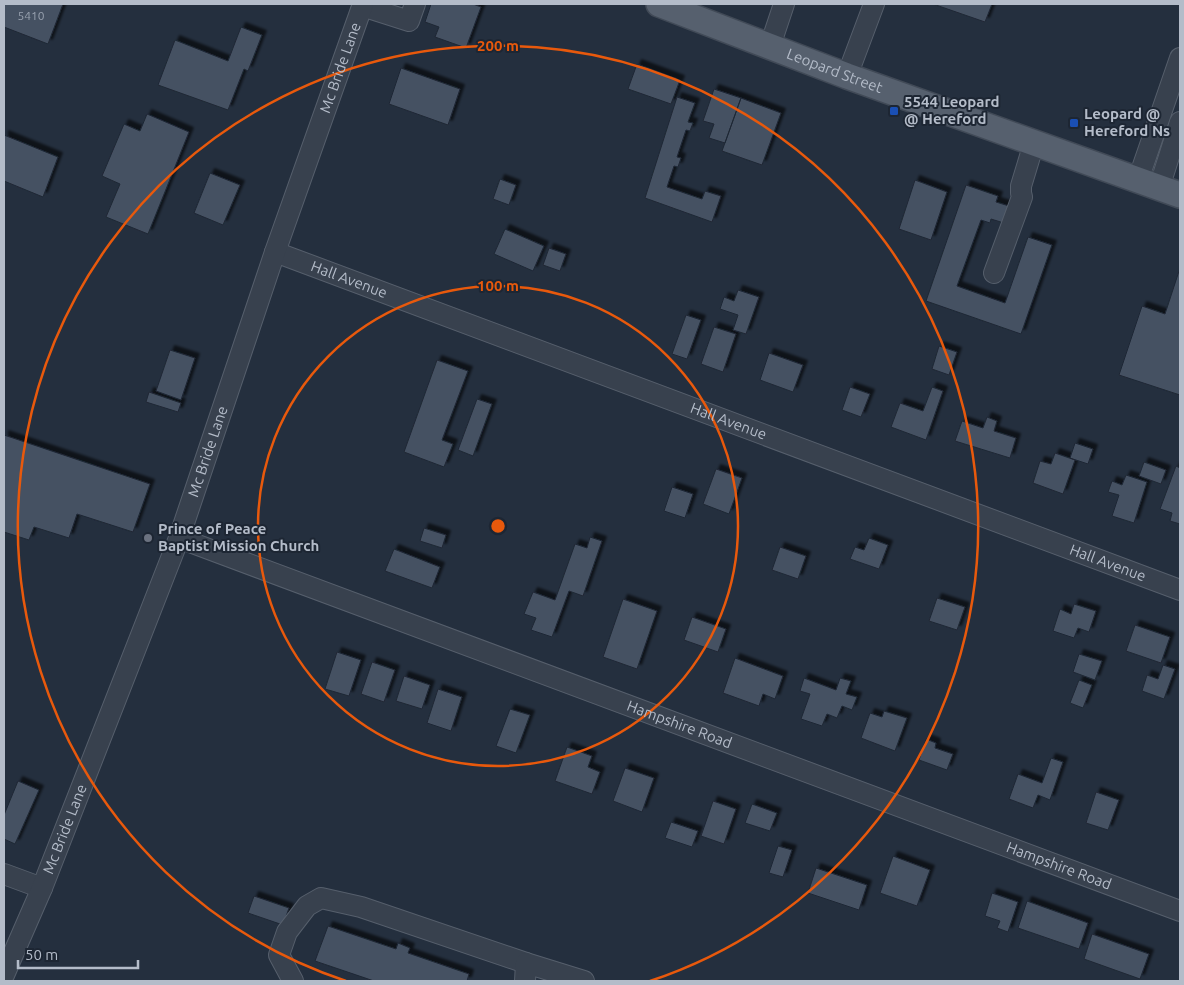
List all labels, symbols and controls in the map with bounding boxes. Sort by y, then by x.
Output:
house number: 5410 [17,9,45,22]
street label: Mc Bride Lane [316,20,364,115]
text: 200 m [477,37,519,54]
street label: Leopard Street [785,45,885,96]
place label: 5544 Leopard @ Hereford [904,93,999,127]
marker: 5544 Leopard @ Hereford [888,105,900,117]
place label: Leopard @ Hereford Ns [1084,105,1170,139]
marker: Leopard @ Hereford Ns [1068,117,1080,129]
street label: Hall Avenue [309,257,390,301]
text: 100 m [477,277,519,294]
street label: Hall Avenue [688,399,769,443]
street label: Mc Bride Lane [184,404,231,499]
centre of rings [489,517,507,535]
place label: Prince of Peace Baptist Mission Church [158,520,319,554]
marker: Prince of Peace Baptist Mission Church [142,532,154,544]
street label: Hall Avenue [1068,541,1148,585]
street label: Hampshire Road [625,697,734,751]
street label: Mc Bride Lane [39,782,90,876]
street label: Hampshire Road [1004,838,1114,893]
scale bar [18,938,138,970]
text: 50 m [25,946,58,963]

